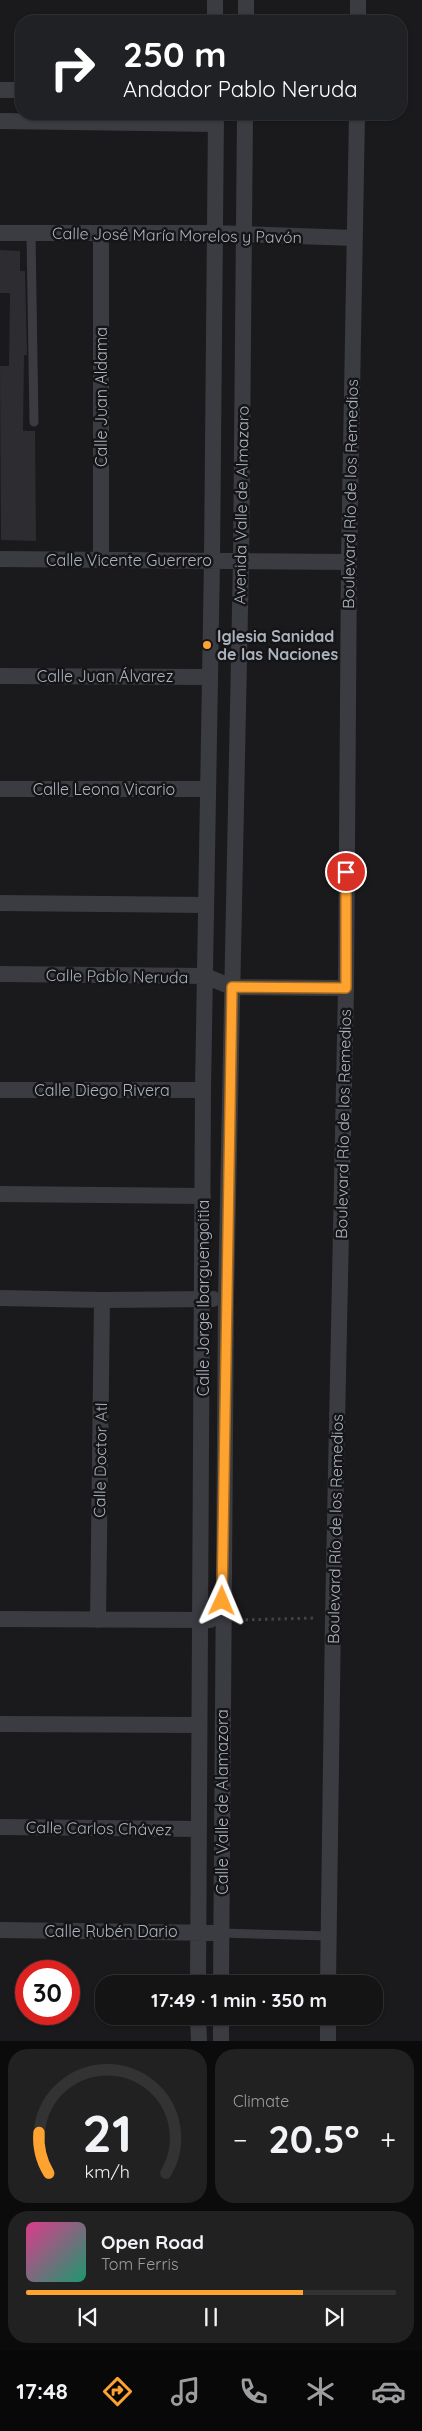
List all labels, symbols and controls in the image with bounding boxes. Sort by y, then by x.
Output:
text: 250 m [123,32,227,76]
icon: right [40,35,105,100]
text: Andador Pablo Neruda [123,75,358,103]
street label: Calle José María Morelos y Pavón [52,223,302,247]
street label: Calle Juan Aldama [91,327,111,467]
street label: Boulevard Río de los Remedios [338,379,362,609]
street label: Avenida Valle de Almazaro [229,405,253,605]
street label: Calle Vicente Guerrero [46,550,212,570]
place label: Iglesia Sanidad de las Naciones [217,626,338,664]
marker: Iglesia Sanidad de las Naciones [201,639,213,651]
street label: Calle Juan Álvarez [37,666,173,686]
street label: Calle Leona Vicario [33,779,175,799]
pin [325,851,367,893]
icon: arrive [332,858,360,886]
street label: Calle Pablo Neruda [46,965,188,987]
street label: Boulevard Río de los Remedios [331,1009,355,1239]
street label: Calle Diego Rivera [34,1080,170,1100]
street label: Calle Jorge Ibarguengoitia [193,1200,213,1396]
street label: Calle Doctor Atl [89,1402,111,1518]
street label: Boulevard Río de los Remedios [323,1414,347,1644]
position arrow [195,1574,247,1626]
street label: Calle Valle de Alamazora [212,1709,232,1895]
street label: Calle Carlos Chávez [26,1817,172,1839]
street label: Calle Rubén Dario [44,1921,178,1941]
speed limit sign: 30 [15,1960,80,2025]
text: 17:49 · 1 min · 350 m [151,1988,327,2012]
text: Climate [233,2091,289,2111]
text: 21 [83,2100,132,2165]
text: 20.5° [268,2115,360,2163]
text: − [233,2122,248,2157]
text: + [380,2122,396,2157]
text: km/h [85,2160,130,2182]
text: Open Road [101,2230,204,2254]
text: Tom Ferris [101,2254,178,2274]
icon: previous [74,2303,102,2331]
icon: pause [197,2303,225,2331]
icon: next [320,2303,348,2331]
icon: directions [100,2374,135,2409]
icon: music [168,2374,203,2409]
icon: phone [236,2374,271,2409]
icon: climate [303,2374,338,2409]
icon: car [371,2374,406,2409]
text: 17:48 [16,2377,68,2405]

